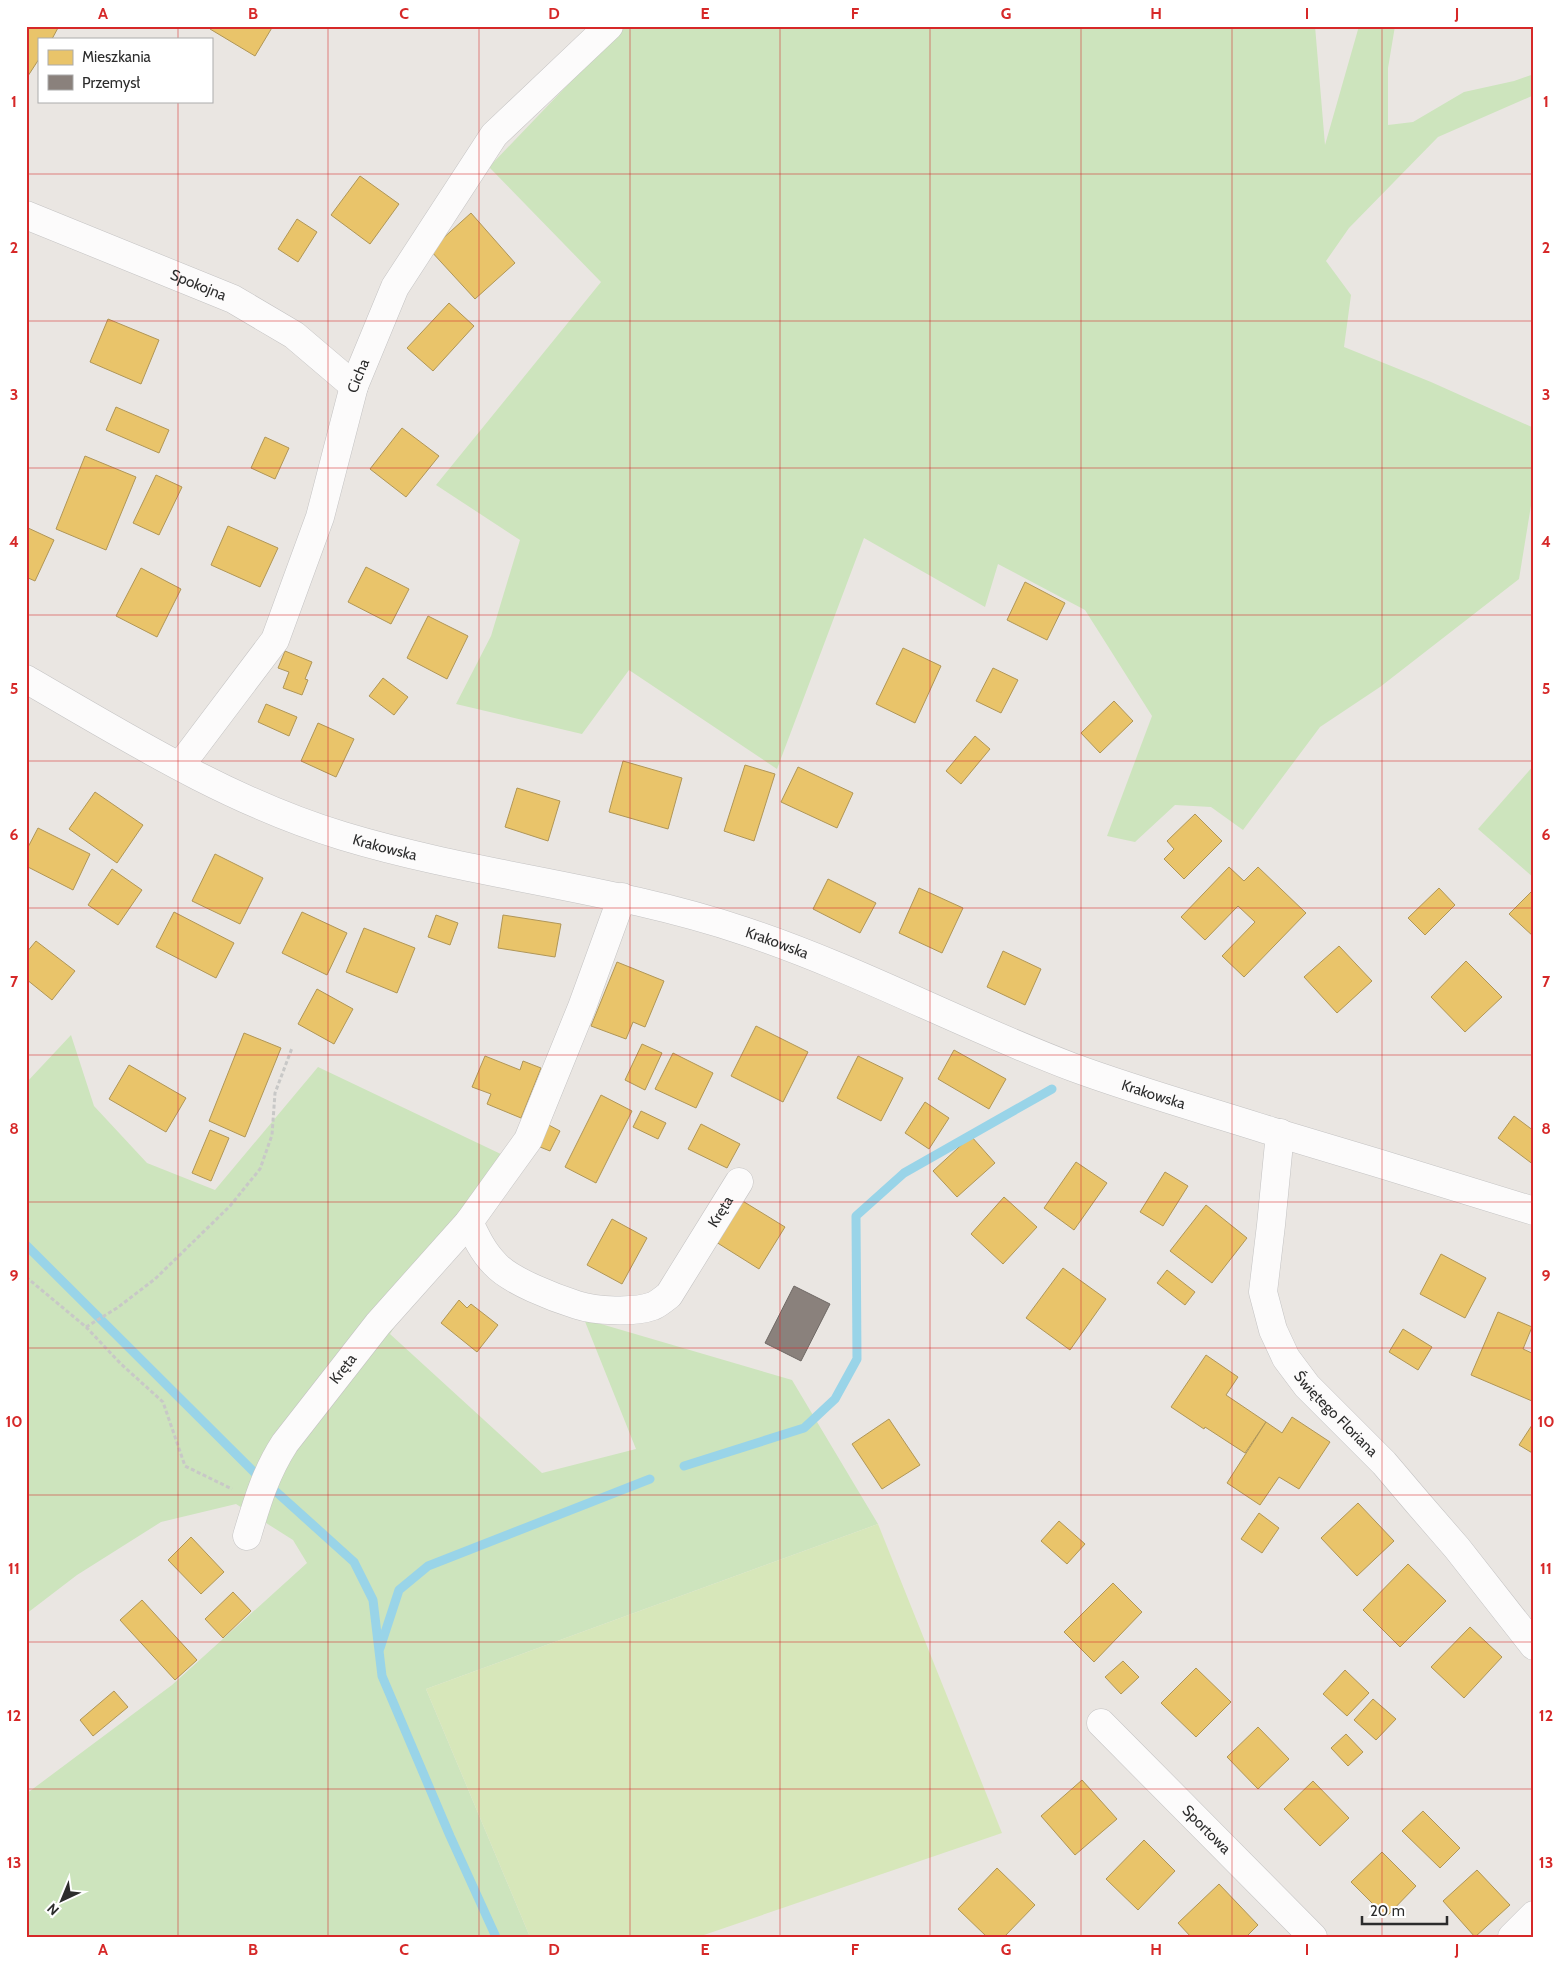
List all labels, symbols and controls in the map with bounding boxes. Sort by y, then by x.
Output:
text: A [98,4,108,23]
text: B [248,4,258,23]
text: C [399,4,409,23]
text: D [548,4,560,23]
text: E [700,4,710,23]
text: F [851,4,860,23]
text: G [1001,4,1011,23]
text: H [1150,4,1162,23]
text: I [1305,4,1309,23]
text: J [1454,4,1459,23]
legend [38,38,212,102]
text: Mieszkania [82,48,152,66]
text: Przemysł [82,74,140,92]
text: 1 [11,92,17,111]
text: 1 [1543,92,1549,111]
text: 2 [10,238,18,257]
text: 2 [1542,238,1550,257]
street label: Spokojna [168,266,230,305]
street label: Cicha [344,356,373,395]
text: 3 [10,385,18,404]
text: 3 [1542,385,1550,404]
text: 4 [9,532,19,551]
text: 4 [1541,532,1551,551]
text: 5 [10,679,18,698]
text: 5 [1542,679,1550,698]
text: 6 [10,825,19,844]
text: 6 [1542,825,1551,844]
street label: Krakowska [351,830,420,865]
street label: Krakowska [743,923,812,963]
text: 7 [10,972,19,991]
text: 7 [1542,972,1551,991]
street label: Krakowska [1119,1076,1188,1113]
text: 8 [9,1119,19,1138]
text: 8 [1541,1119,1551,1138]
street label: Kręta [704,1192,737,1231]
text: 9 [10,1266,19,1285]
text: 9 [1542,1266,1551,1285]
street label: Kręta [326,1350,361,1387]
street label: Świętego Floriana [1290,1367,1382,1461]
text: 10 [5,1412,23,1431]
text: 10 [1537,1412,1555,1431]
text: 11 [8,1559,20,1578]
text: 11 [1540,1559,1552,1578]
text: 12 [7,1706,21,1725]
text: 12 [1539,1706,1553,1725]
street label: Sportowa [1179,1801,1235,1858]
text: 13 [7,1853,21,1872]
text: 13 [1539,1853,1553,1872]
north arrow [38,1876,88,1926]
scale bar [1362,1893,1448,1925]
text: N [43,1899,63,1919]
text: 20 m [1370,1902,1405,1920]
text: A [98,1940,108,1959]
text: B [248,1940,258,1959]
text: C [399,1940,409,1959]
text: D [548,1940,560,1959]
text: E [700,1940,710,1959]
text: F [851,1940,860,1959]
text: G [1001,1940,1011,1959]
text: H [1150,1940,1162,1959]
text: I [1305,1940,1309,1959]
text: J [1454,1940,1459,1959]

